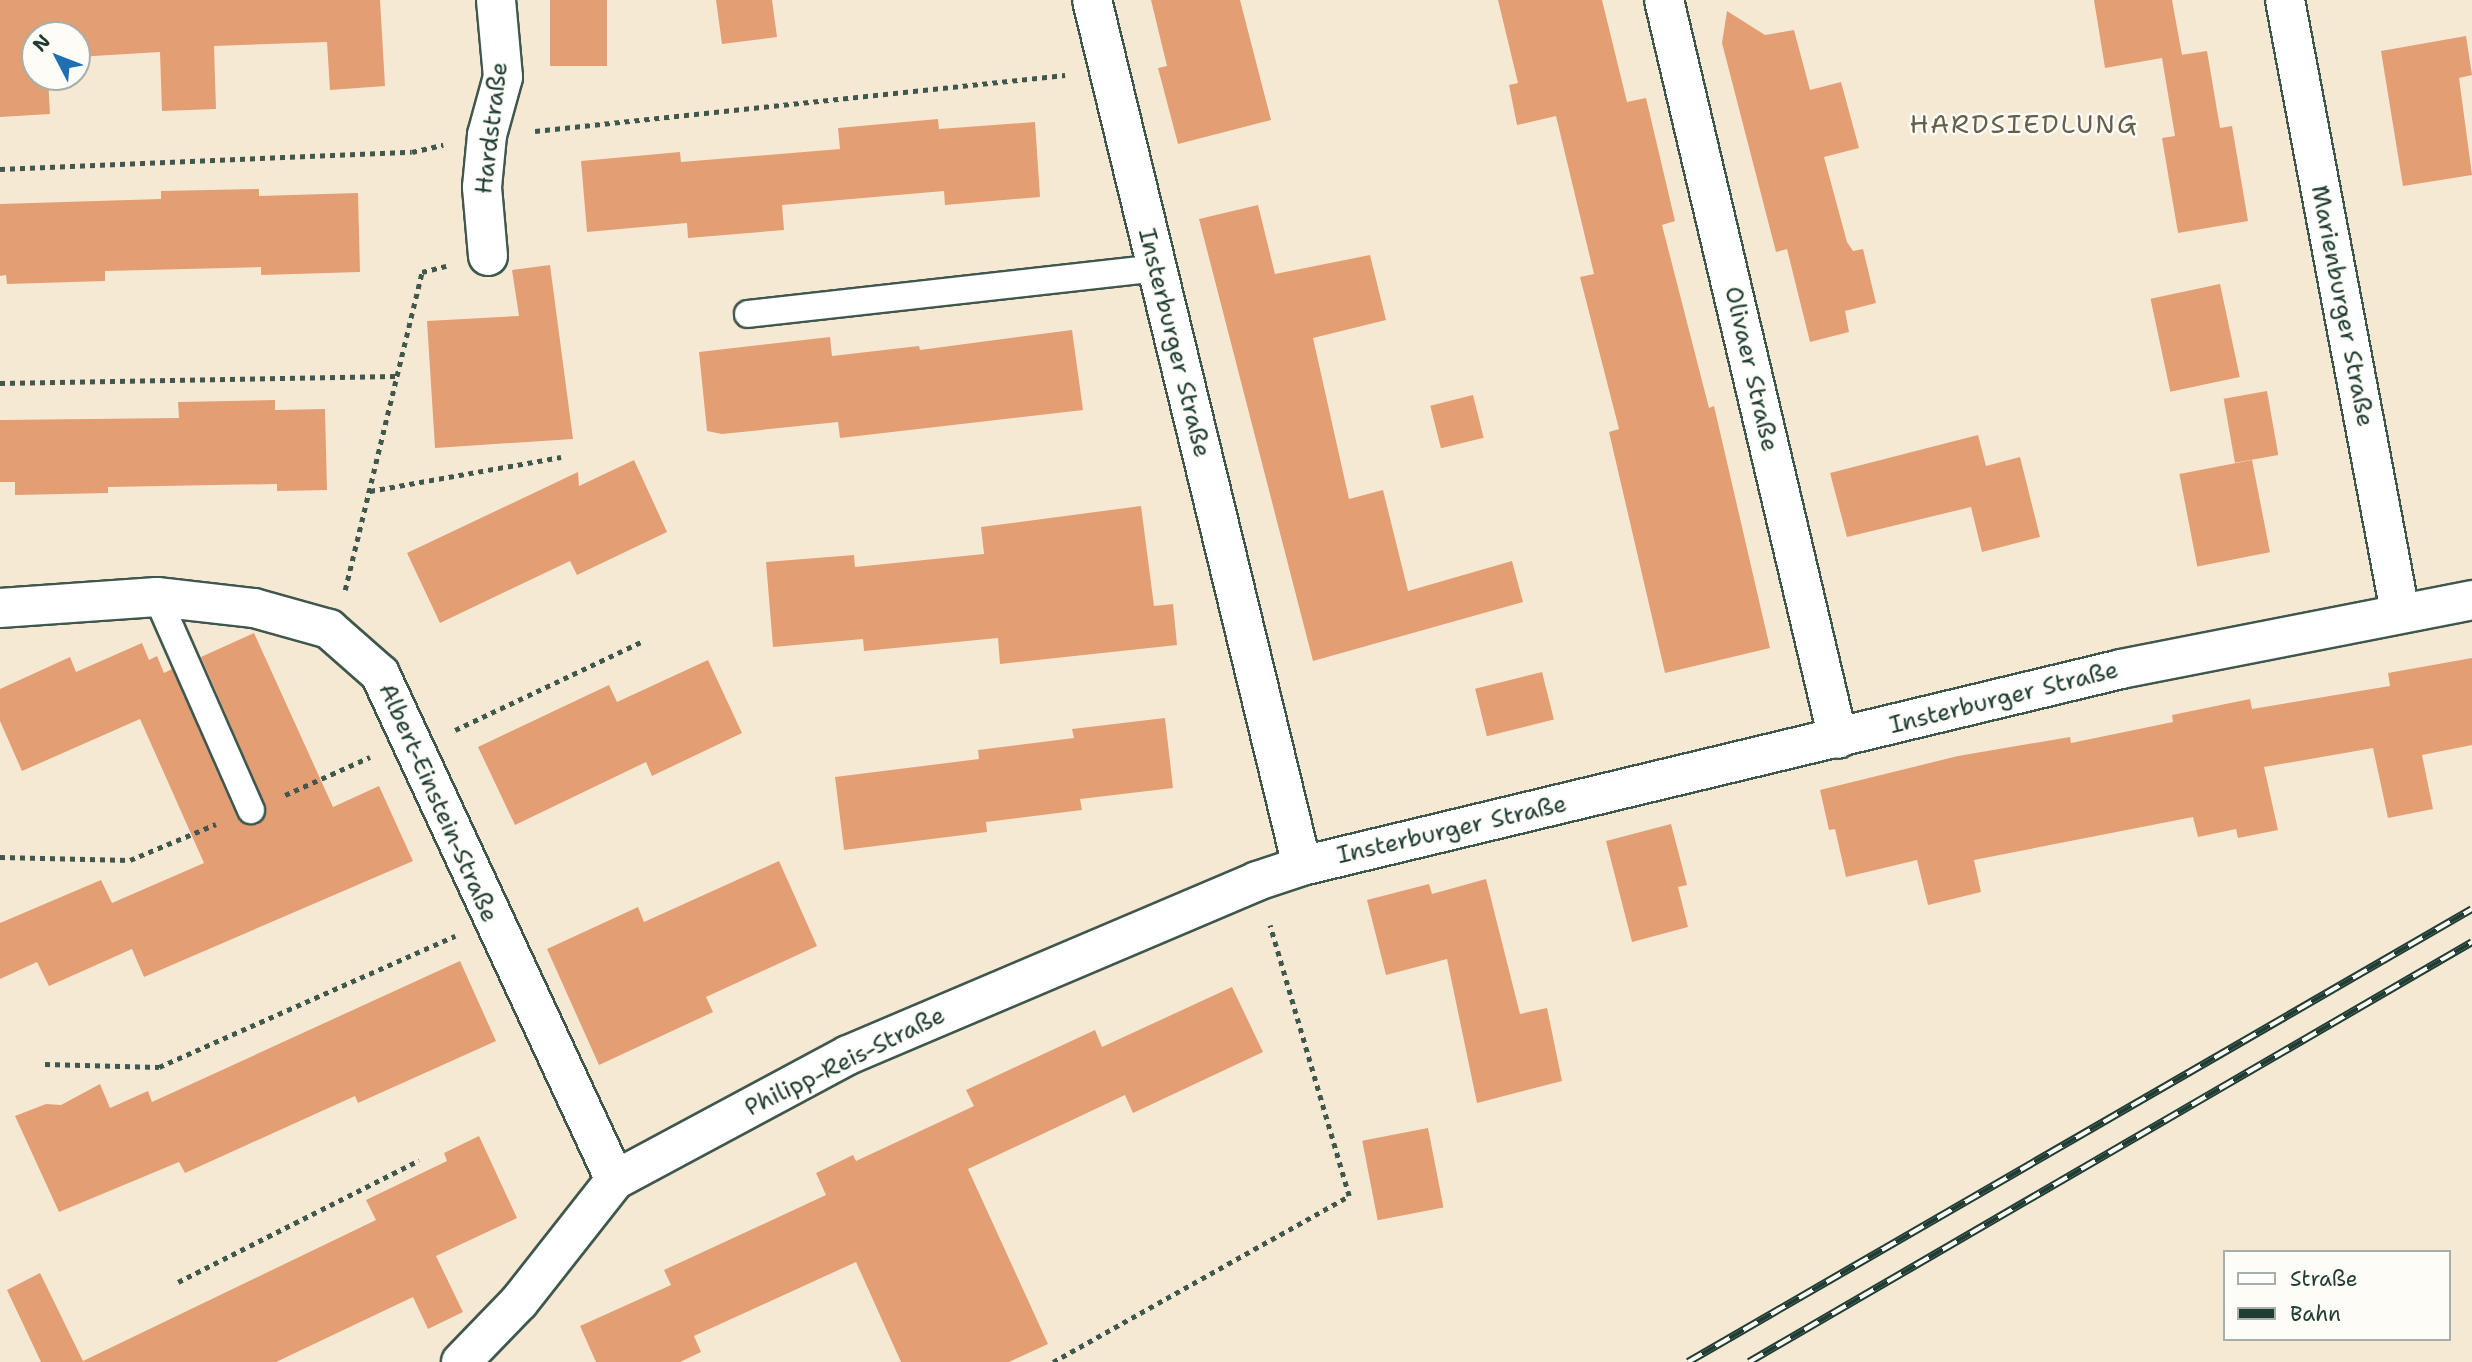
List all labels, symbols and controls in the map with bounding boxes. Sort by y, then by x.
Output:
north arrow [21,21,91,91]
text: N [27,29,56,57]
street label: Hardstraße [470,60,514,196]
district label: HARDSIEDLUNG [1911,108,2137,140]
street label: Marienburger Straße [2304,183,2380,429]
street label: Insterburger Straße [1132,226,1216,460]
street label: Olivaer Straße [1718,284,1784,454]
street label: Insterburger Straße [1887,656,2121,740]
street label: Albert-Einstein-Straße [372,679,504,927]
street label: Insterburger Straße [1334,790,1570,870]
street label: Philipp-Reis-Straße [740,1001,950,1123]
legend [2224,1250,2451,1341]
text: Straße [2290,1265,2358,1293]
text: Bahn [2290,1300,2341,1328]

